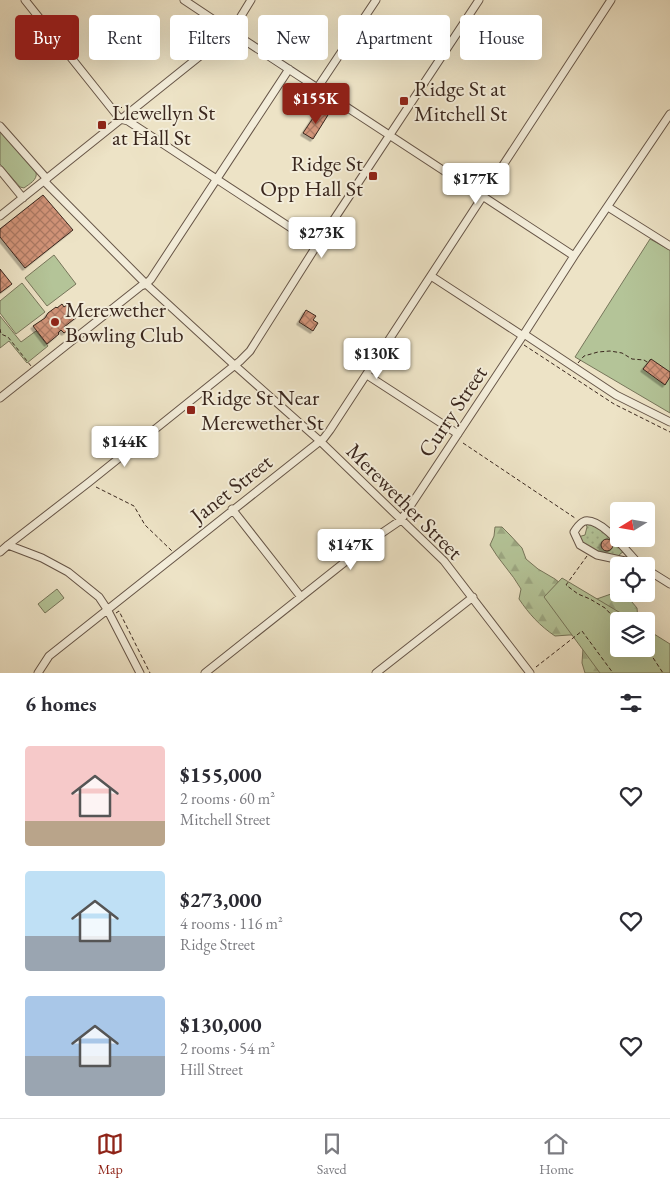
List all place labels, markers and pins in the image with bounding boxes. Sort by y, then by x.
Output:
place label: Ridge St at Mitchell St [414,74,507,128]
pin: $155K [281,82,351,125]
marker: Ridge St at Mitchell St [398,95,410,107]
place label: Llewellyn St at Hall St [112,98,215,152]
marker: Llewellyn St at Hall St [96,119,108,131]
place label: Ridge St Opp Hall St [260,149,363,203]
pin: $177K [441,162,511,205]
marker: Ridge St Opp Hall St [367,170,379,182]
pin: $273K [287,216,357,259]
place label: Merewether Bowling Club [65,295,184,349]
marker: Merewether Bowling Club [49,316,61,328]
pin: $130K [342,338,412,380]
place label: Ridge St Near Merewether St [201,383,324,437]
marker: Ridge St Near Merewether St [185,404,197,416]
pin: $144K [90,426,160,468]
pin: $147K [316,528,386,571]

